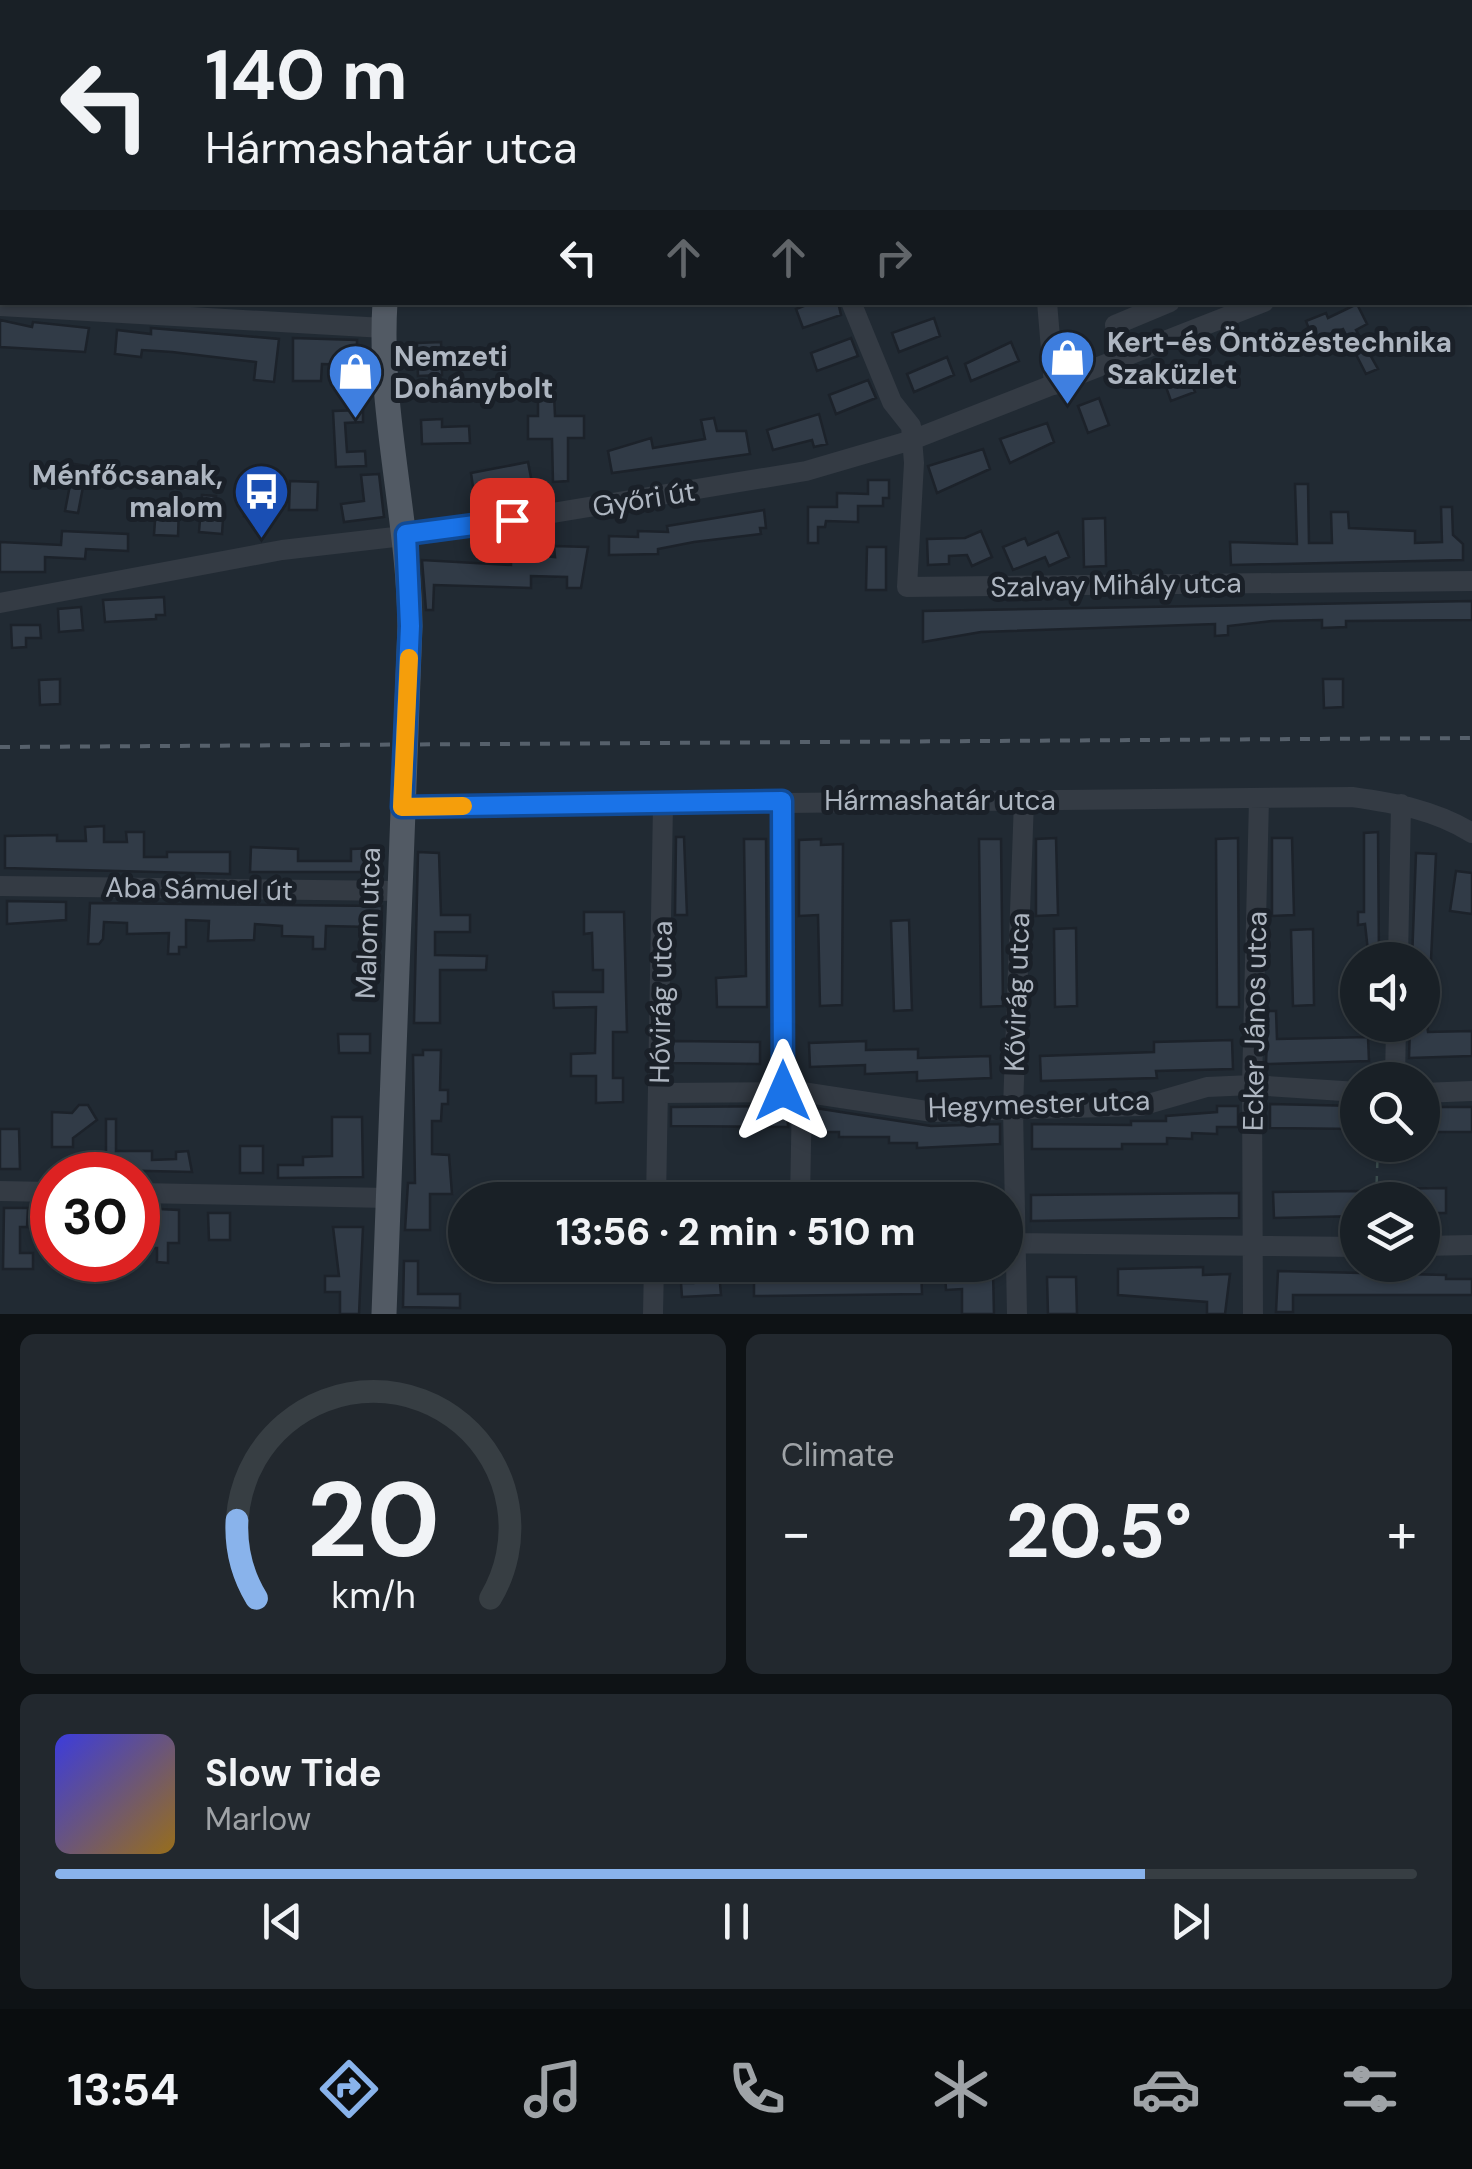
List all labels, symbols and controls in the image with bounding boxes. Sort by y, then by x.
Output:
text: 140 m [205,30,408,121]
icon: left [40,40,170,170]
text: Hármashatár utca [205,118,577,177]
icon: left [551,230,606,285]
icon: ahead [656,230,711,285]
icon: ahead [761,230,816,285]
icon: right [866,230,921,285]
place label: Kert-és Öntözéstechnika Szaküzlet [1107,324,1452,393]
shop icon: Kert-és Öntözéstechnika Szaküzlet [1038,328,1098,407]
place label: Nemzeti Dohánybolt [394,338,553,407]
shop icon: Nemzeti Dohánybolt [325,342,385,421]
place label: Ménfőcsanak, malom [32,457,223,526]
bus stop icon: Ménfőcsanak, malom [232,461,292,540]
street label: Győri út [590,473,698,525]
pin [470,478,555,563]
icon: arrive [485,493,540,548]
street label: Szalvay Mihály utca [990,564,1242,606]
street label: Hármashatár utca [824,782,1056,819]
street label: Malom utca [347,846,389,1000]
street label: Aba Sámuel út [105,869,293,909]
street label: Ecker János utca [1235,911,1275,1131]
street label: Kővirág utca [996,912,1038,1072]
street label: Hóvirág utca [641,920,681,1084]
map controls [1340,942,1440,1282]
button: sound [1340,942,1440,1042]
position arrow [731,1039,835,1143]
button: search [1340,1062,1440,1162]
street label: Hegymester utca [927,1082,1151,1126]
speed limit sign: 30 [30,1152,160,1282]
button: layers [1340,1182,1440,1282]
text: 13:56 · 2 min · 510 m [556,1207,915,1257]
text: Climate [781,1434,895,1476]
text: 20 [307,1453,439,1588]
text: 20.5° [1006,1483,1192,1580]
text: − [781,1497,811,1569]
text: + [1387,1497,1417,1569]
text: km/h [331,1573,415,1619]
text: Slow Tide [205,1748,382,1798]
text: Marlow [205,1798,311,1840]
icon: previous [255,1894,310,1949]
icon: pause [709,1894,764,1949]
icon: next [1163,1894,1218,1949]
icon: directions [314,2054,384,2124]
icon: music [518,2054,588,2124]
icon: phone [722,2054,792,2124]
icon: climate [926,2054,996,2124]
icon: car [1131,2054,1201,2124]
icon: filters [1335,2054,1405,2124]
text: 13:54 [67,2060,179,2119]

